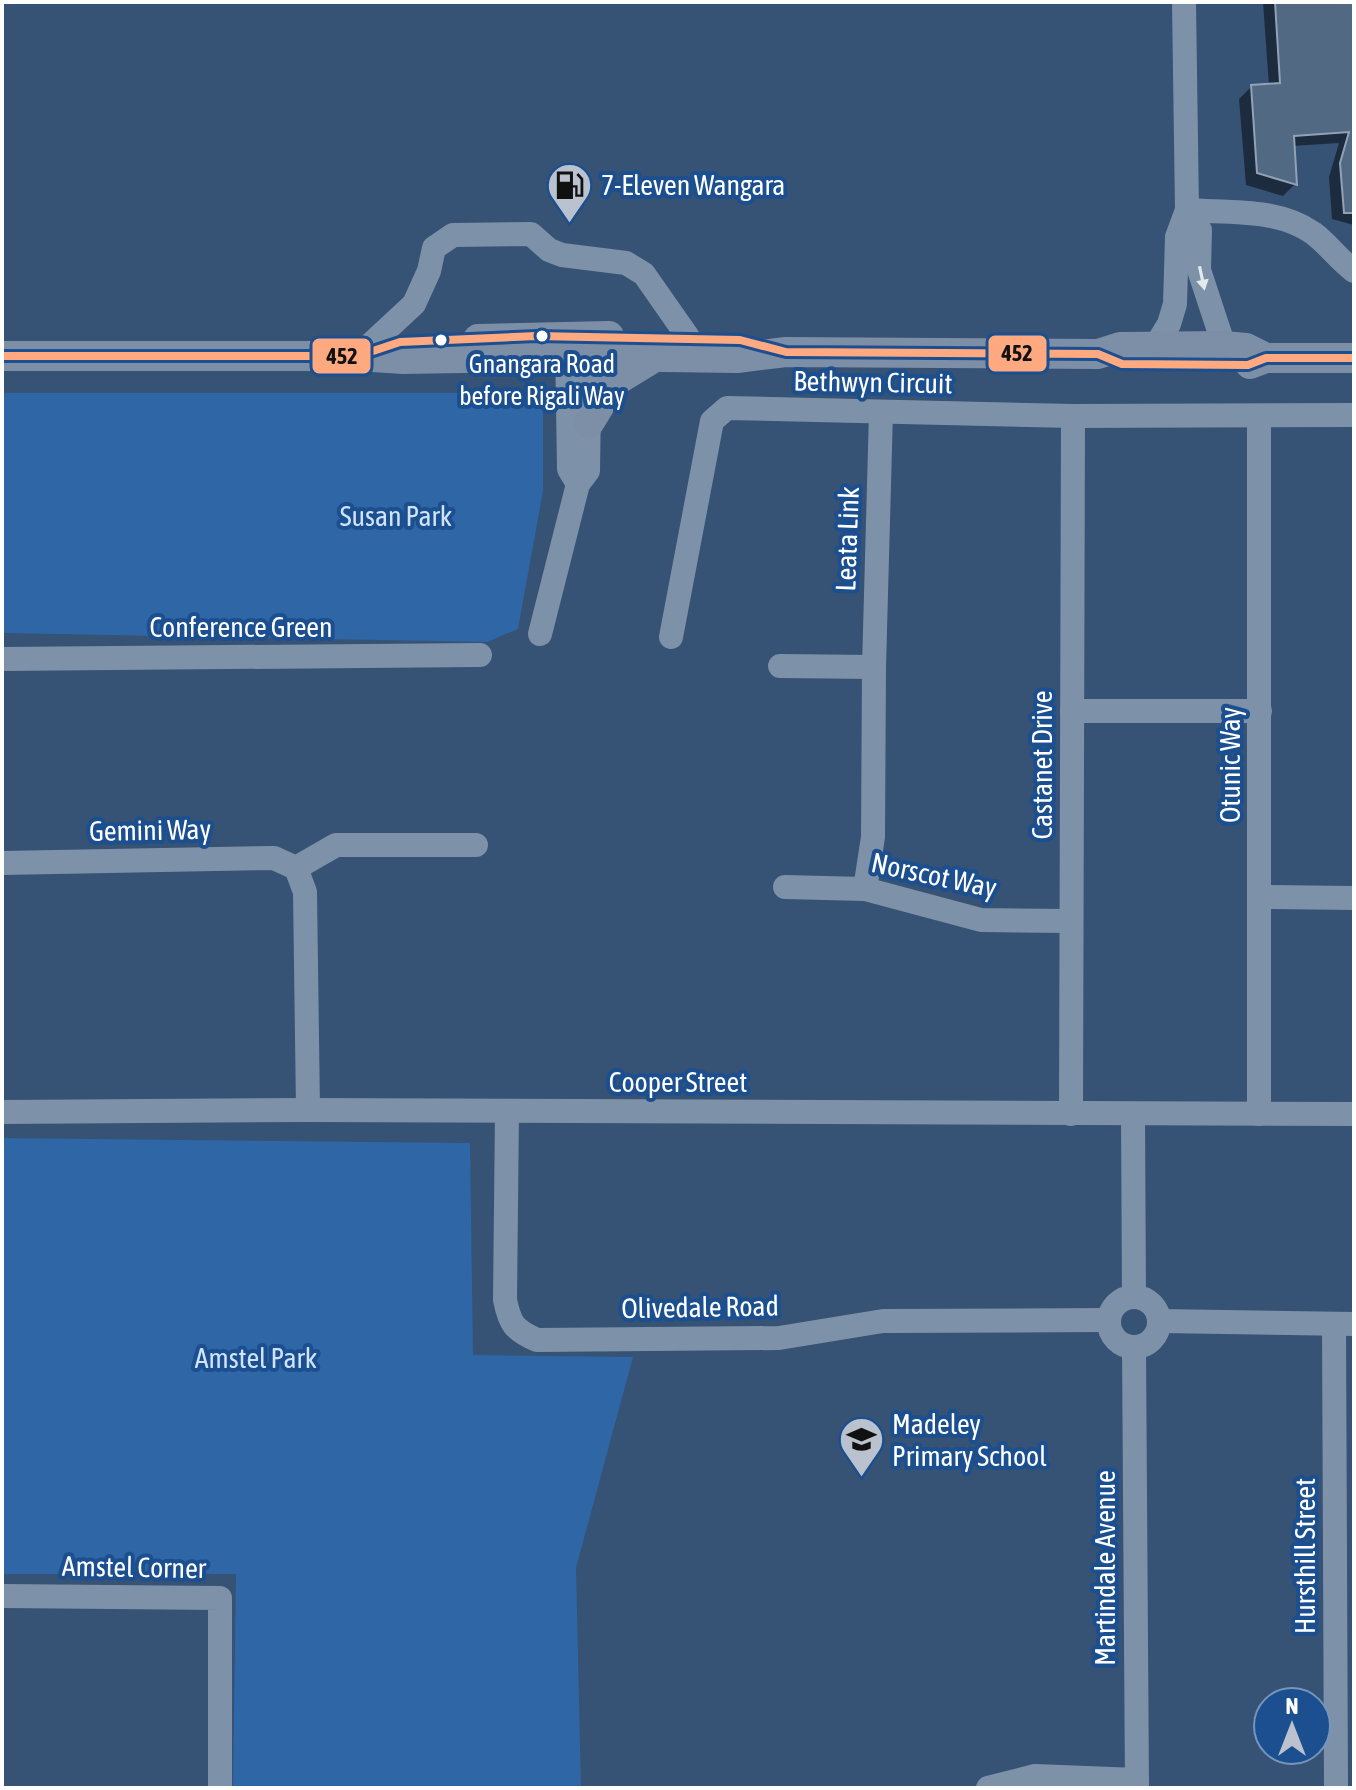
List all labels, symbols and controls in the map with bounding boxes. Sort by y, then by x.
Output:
fuel station icon: 7-Eleven Wangara [546,161,594,224]
place label: 7-Eleven Wangara [601,169,785,201]
one-way arrow [1196,266,1209,291]
marker: Gnangara Road before Rigali Way [534,328,550,344]
unlabelled marker [433,332,449,348]
line badge: 452 [987,334,1048,373]
line badge: 452 [311,337,372,375]
text: 452 [1000,340,1033,366]
text: 452 [325,343,358,369]
place label: Gnangara Road before Rigali Way [459,349,625,411]
street label: Bethwyn Circuit [793,365,953,399]
street label: Leata Link [829,486,865,592]
park label: Susan Park [340,500,452,532]
street label: Conference Green [149,611,333,643]
street label: Castanet Drive [1026,690,1058,840]
street label: Otunic Way [1214,707,1246,823]
street label: Gemini Way [89,813,211,847]
street label: Norscot Way [868,846,1000,904]
street label: Cooper Street [609,1066,747,1098]
street label: Olivedale Road [621,1290,779,1324]
park label: Amstel Park [195,1342,317,1374]
place label: Madeley Primary School [892,1408,1047,1472]
school or university icon: Madeley Primary School [837,1416,885,1479]
street label: Martindale Avenue [1089,1470,1121,1666]
street label: Hursthill Street [1289,1478,1321,1634]
street label: Amstel Corner [62,1550,207,1584]
north arrow [1252,1686,1332,1766]
text: N [1286,1693,1298,1719]

